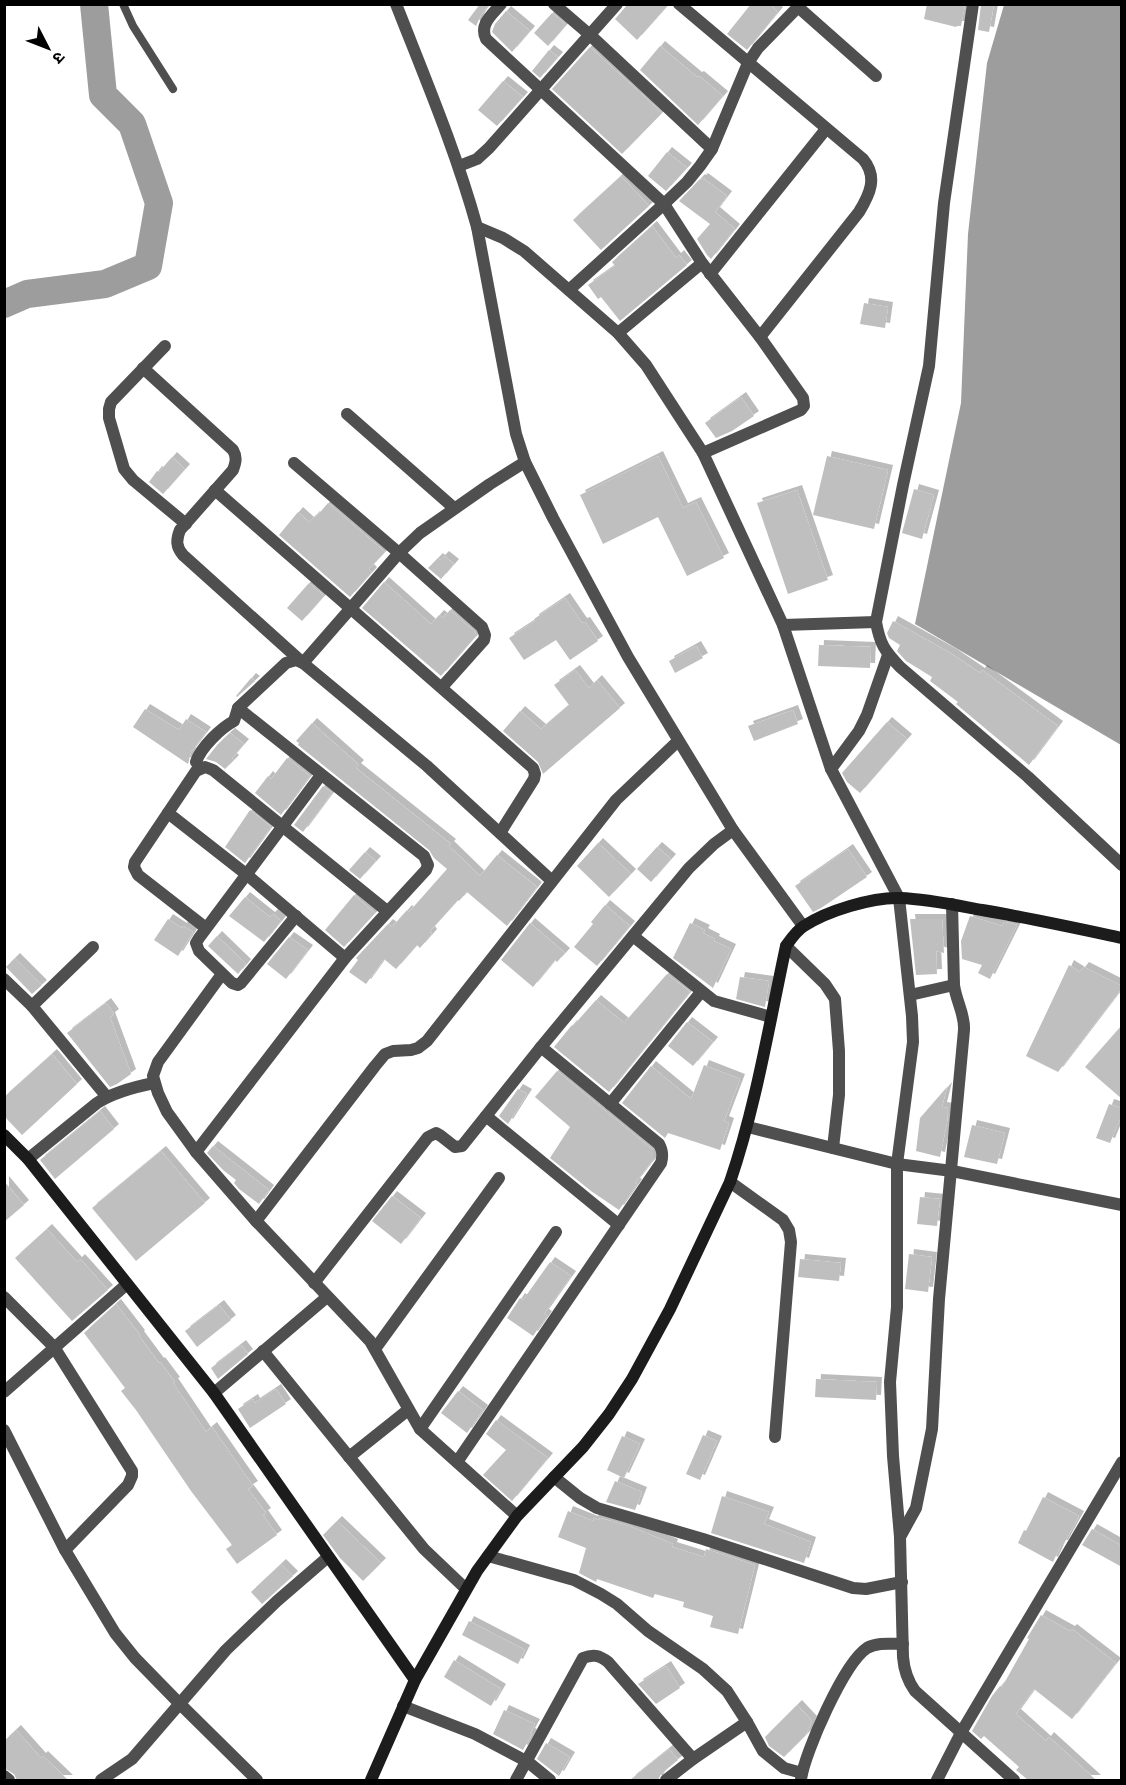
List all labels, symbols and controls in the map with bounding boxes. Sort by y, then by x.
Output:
north arrow [18,18,78,78]
text: उ [49,49,67,67]

